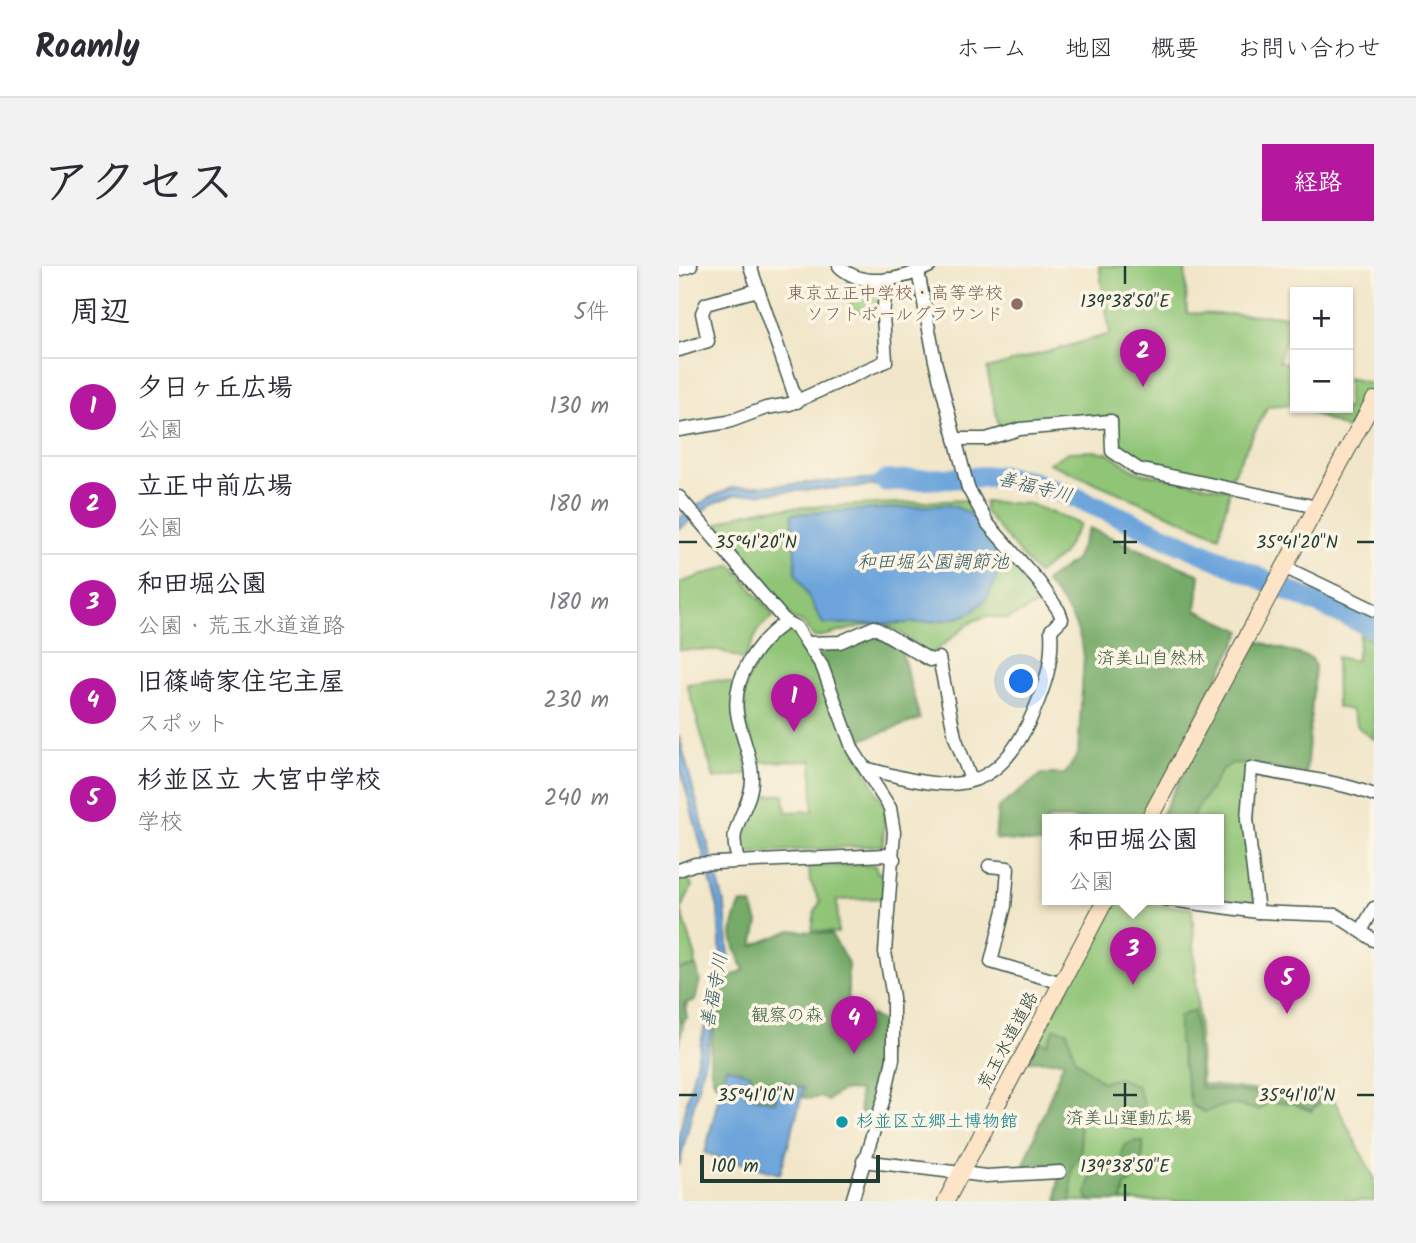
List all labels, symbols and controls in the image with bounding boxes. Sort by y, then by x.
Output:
text: Roamly [35,22,140,75]
text: ホーム [956,30,1027,69]
text: 地図 [1065,30,1113,69]
text: 概要 [1151,30,1199,69]
text: お問い合わせ [1237,30,1381,69]
button: 経路 [1262,144,1374,221]
text: アクセス [42,146,235,224]
place label: 東京立正中学校・高等学校 ソフトボールグラウンド [787,280,1003,330]
map controls [1290,287,1353,413]
button: + [1290,287,1353,350]
text: 139°38'50"E [1080,288,1170,317]
text: 周辺 [70,289,130,337]
text: 5件 [574,295,609,331]
marker: 東京立正中学校・高等学校 ソフトボールグラウンド [1009,296,1025,312]
pin: 2 [1120,329,1166,387]
button: − [1290,350,1353,413]
text: 夕日ヶ丘広場 [137,368,293,410]
text: 1 [90,389,96,425]
text: 130 m [550,389,609,425]
text: 公園 [137,413,183,449]
water label: 善福寺川 [994,464,1076,512]
text: 立正中前広場 [137,466,293,508]
text: 2 [86,487,100,523]
text: 180 m [549,487,609,523]
text: 公園 [137,511,183,547]
text: 35°41'20"N [715,529,797,558]
text: 35°41'20"N [1256,529,1338,558]
water label: 和田堀公園調節池 [857,548,1010,578]
text: 和田堀公園 [137,564,267,606]
text: 3 [87,585,99,621]
text: 180 m [549,585,609,621]
text: 公園 · 荒玉水道道路 [137,609,345,645]
park label: 済美山自然林 [1097,645,1205,674]
text: 旧篠崎家住宅主屋 [137,662,345,704]
your location [1004,664,1038,698]
pin: 1 [771,674,817,732]
text: 4 [87,683,99,719]
text: 230 m [543,683,609,719]
text: スポット [137,707,229,743]
text: 杉並区立 大宮中学校 [137,760,381,802]
text: 5 [87,781,99,817]
text: 240 m [544,781,609,817]
text: 学校 [137,805,183,841]
popup [1042,814,1224,905]
text: 和田堀公園 [1068,820,1198,862]
text: 公園 [1068,865,1114,901]
pin: 3 [1110,927,1156,985]
water label: 善福寺川 [693,951,737,1031]
pin: 5 [1264,956,1310,1014]
street label: 荒玉水道道路 [971,987,1047,1095]
pin: 4 [831,996,877,1054]
park label: 観察の森 [751,1002,823,1031]
text: 35°41'10"N [717,1082,795,1111]
text: 35°41'10"N [1258,1082,1336,1111]
park label: 済美山運動広場 [1066,1105,1192,1134]
place label: 杉並区立郷土博物館 [856,1108,1018,1137]
marker: 杉並区立郷土博物館 [834,1114,850,1130]
scale bar [700,1152,880,1184]
text: 100 m [711,1152,759,1182]
text: 139°38'50"E [1080,1153,1170,1182]

